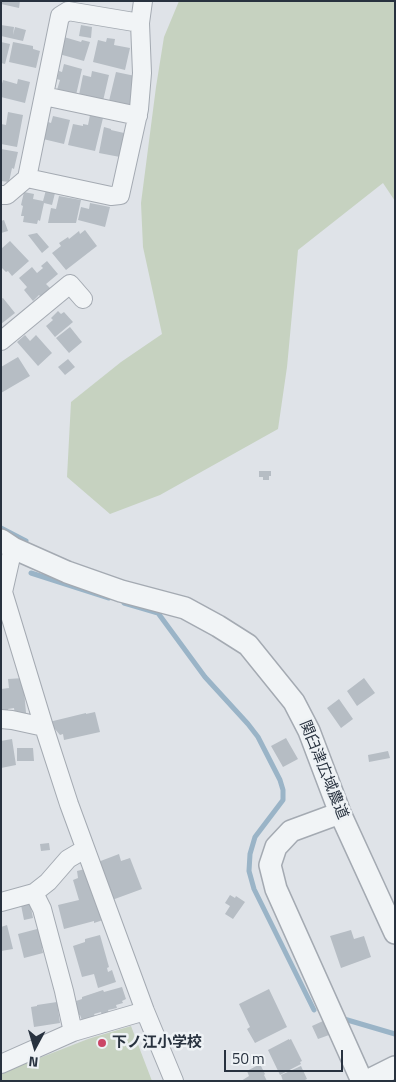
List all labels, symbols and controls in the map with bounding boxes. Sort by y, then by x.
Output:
street label: 関臼津広域農道 [295,718,351,822]
north arrow [10,1022,60,1072]
place label: 下ノ江小学校 [112,1034,202,1052]
marker: 下ノ江小学校 [96,1037,108,1049]
scale bar [226,1040,345,1072]
text: 50 m [232,1047,265,1070]
text: N [27,1051,39,1073]

